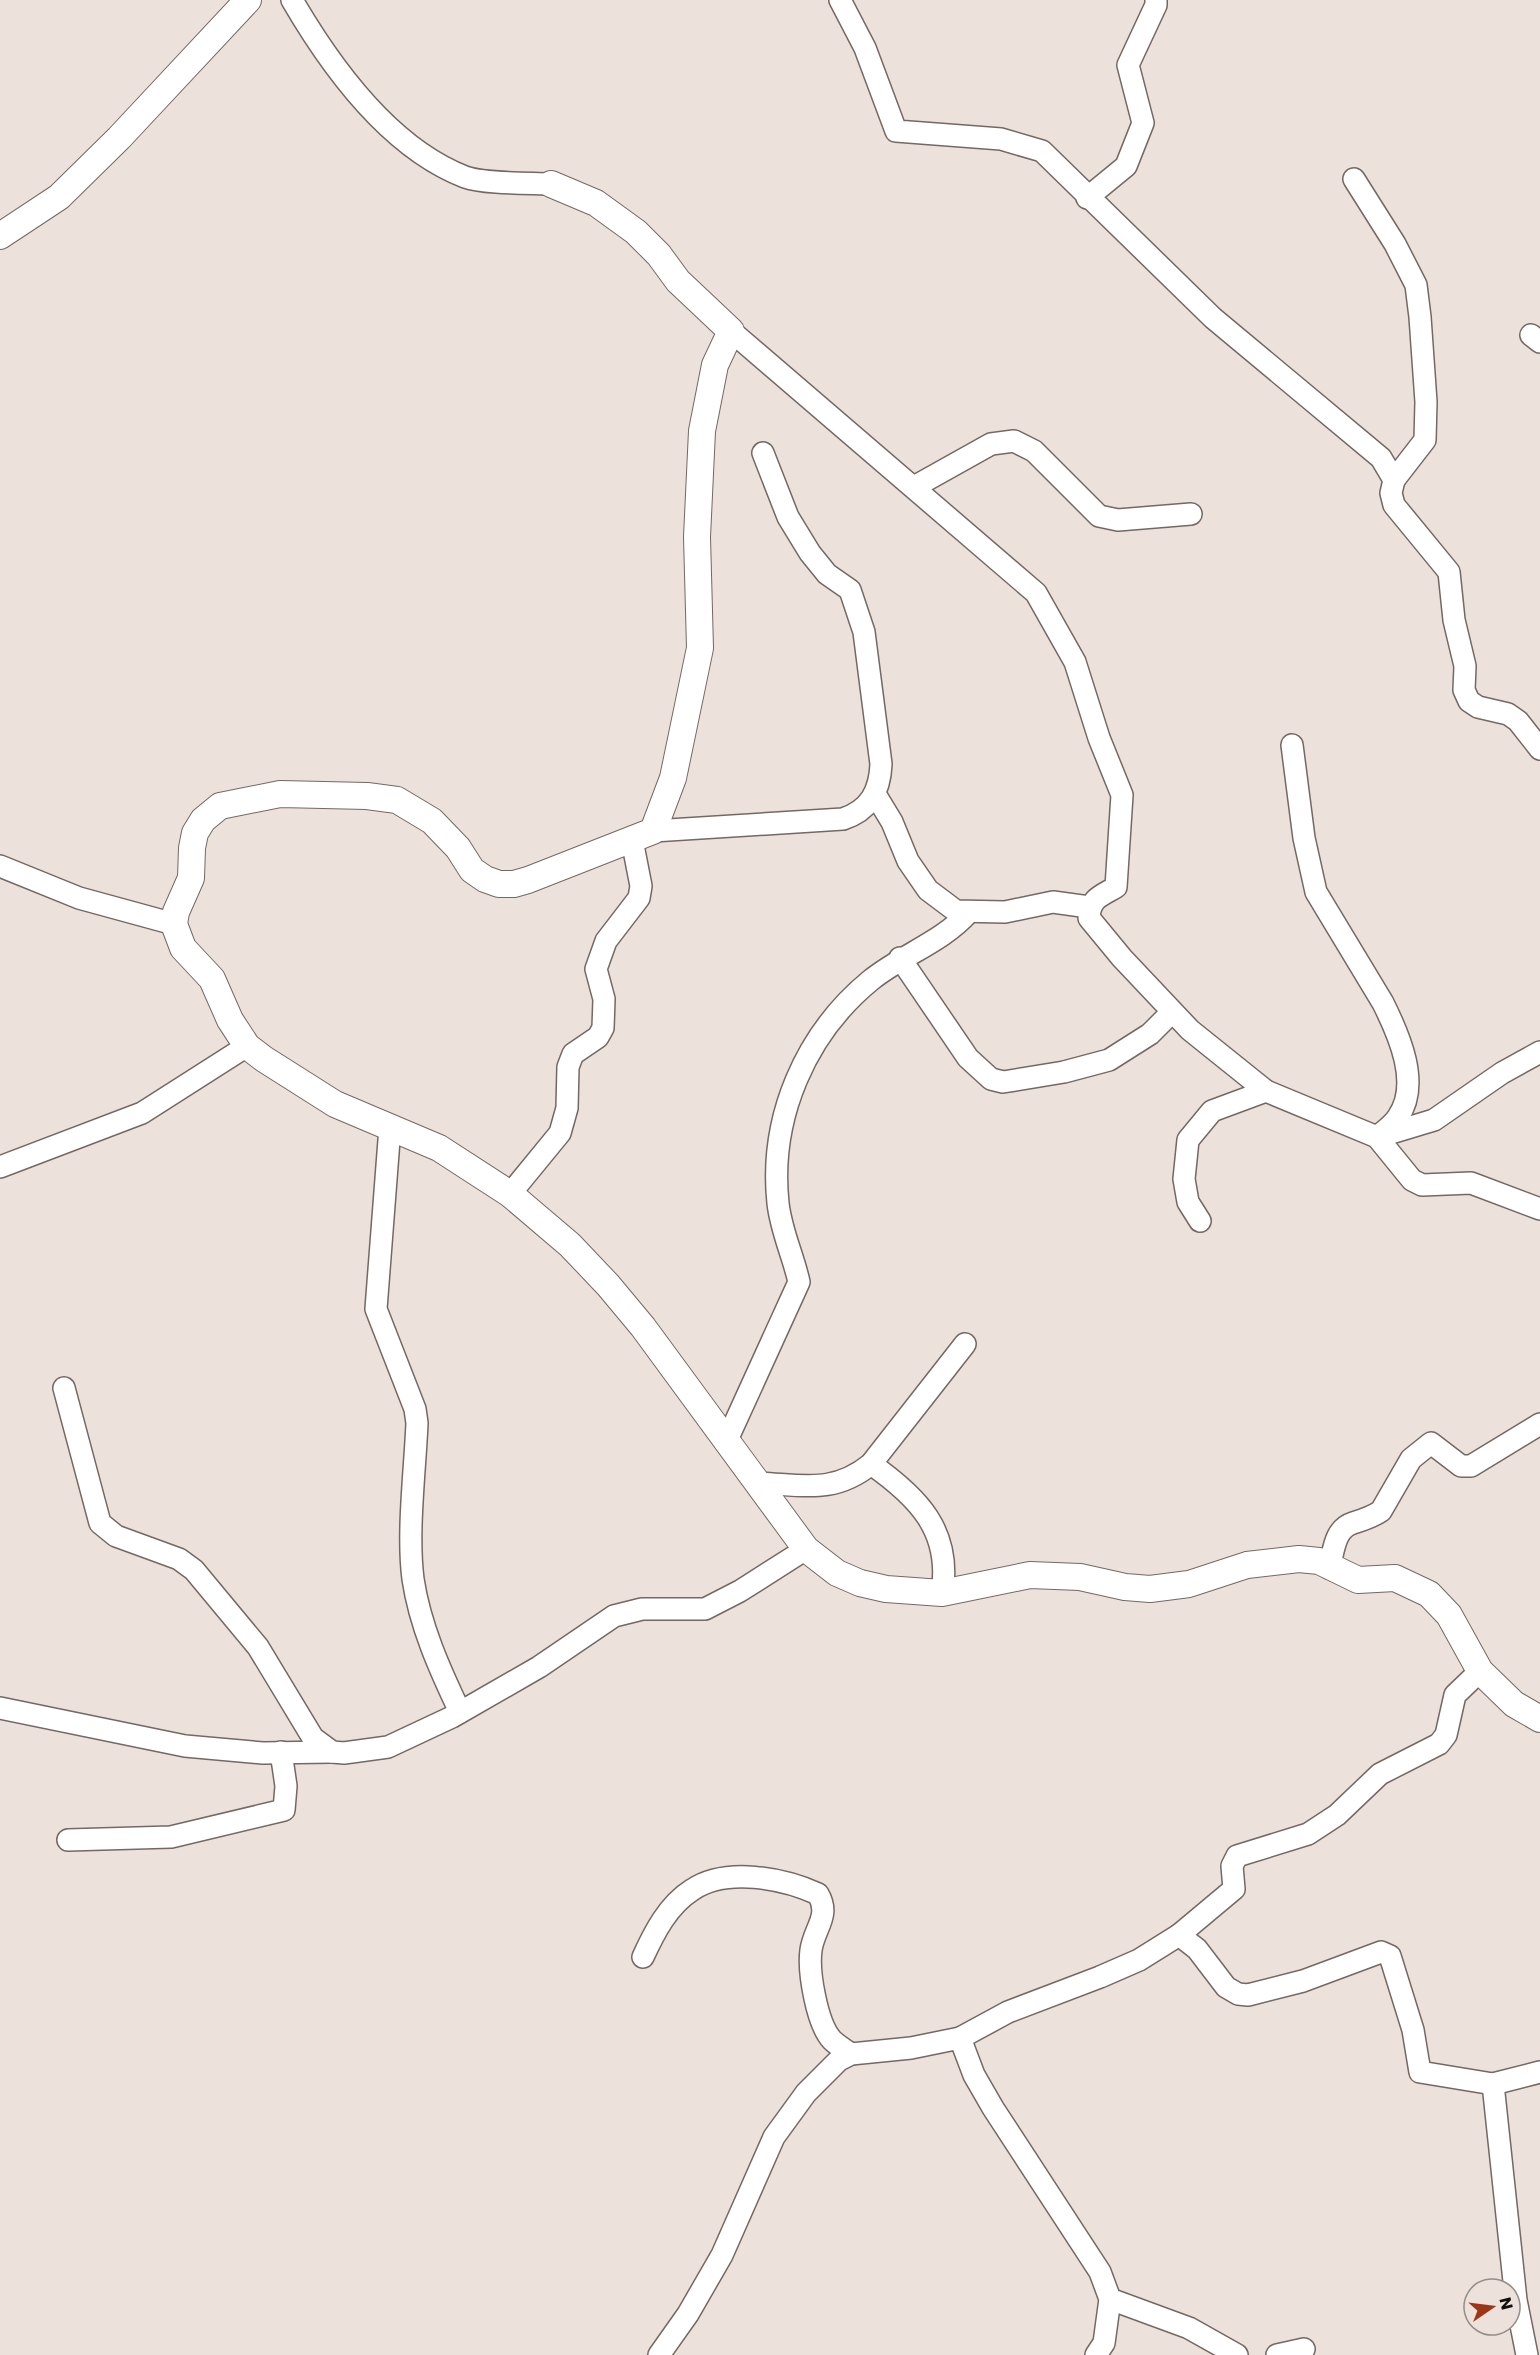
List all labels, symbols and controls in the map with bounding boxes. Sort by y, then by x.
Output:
north arrow [1462,2277,1522,2337]
text: N [1493,2295,1519,2312]

